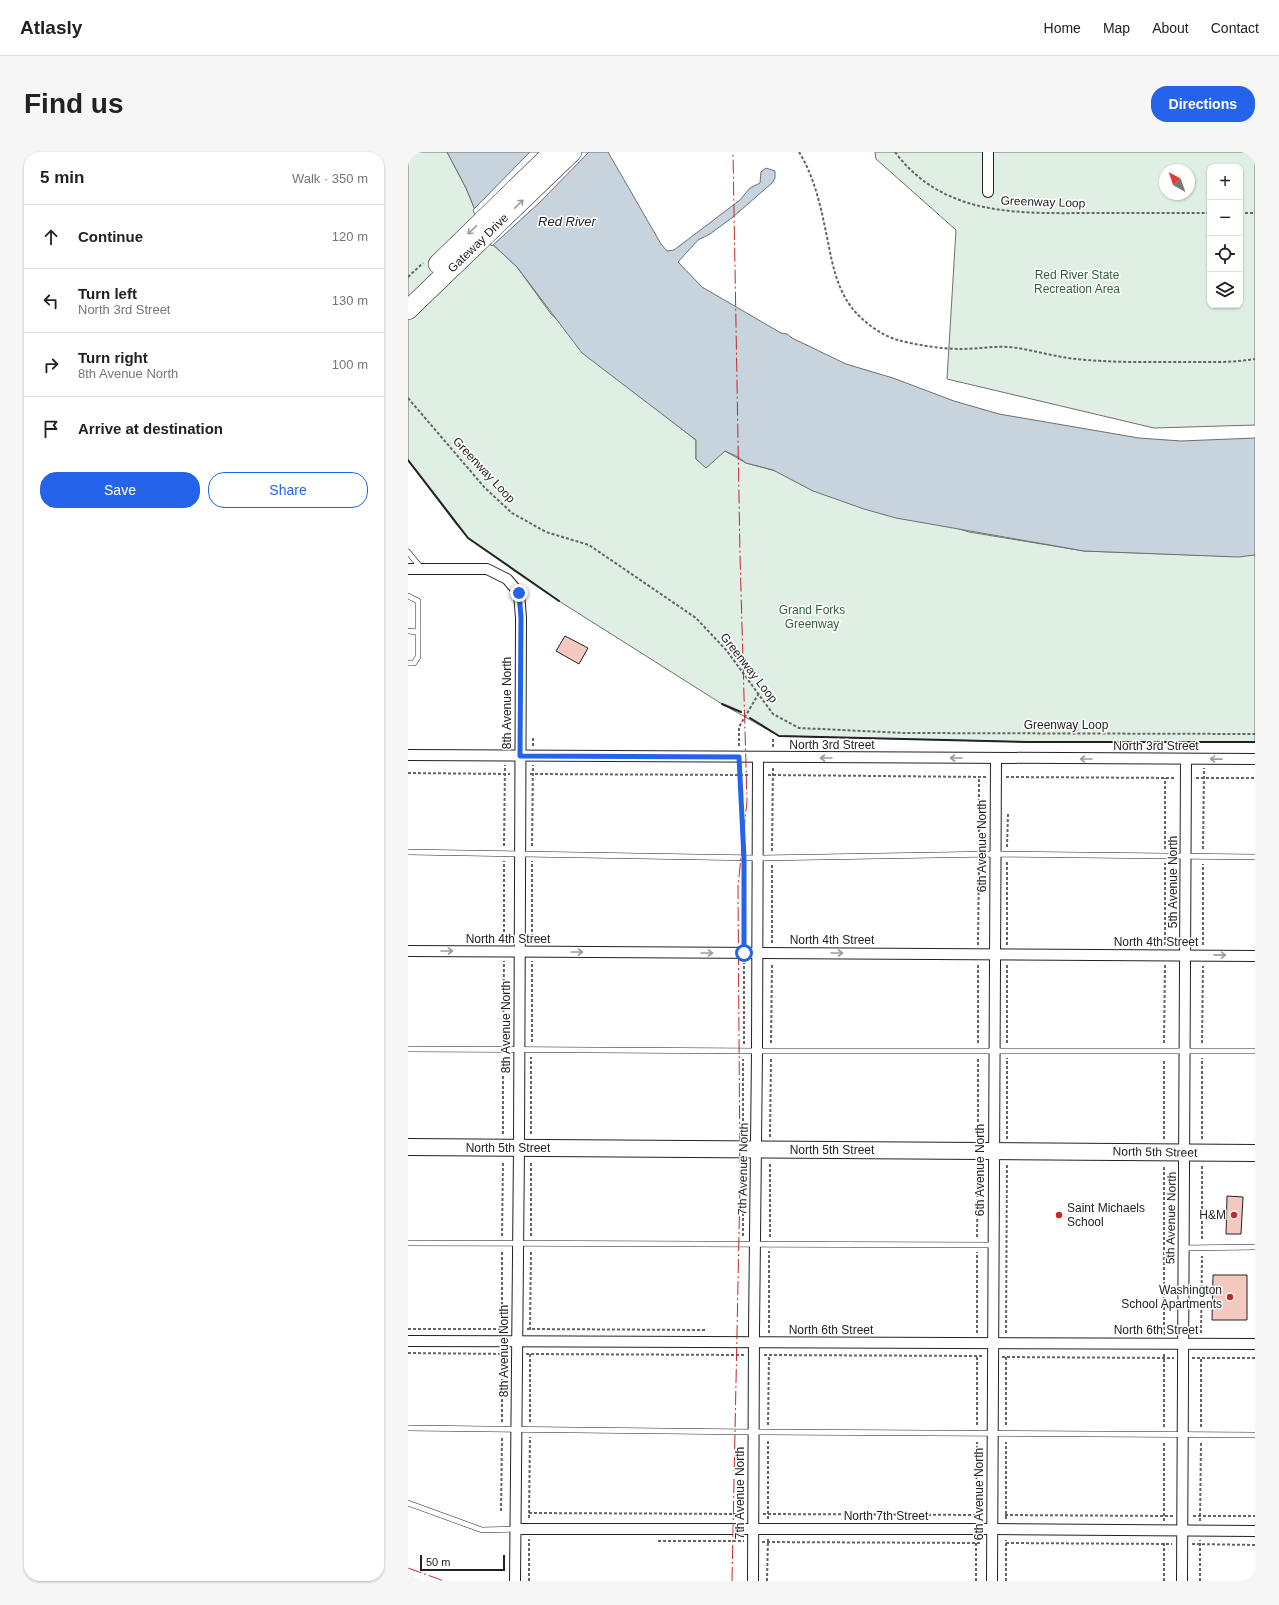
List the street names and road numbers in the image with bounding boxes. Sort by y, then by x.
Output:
street label: Greenway Loop [1000,194,1086,210]
street label: Gateway Drive [445,210,511,275]
street label: Greenway Loop [450,434,518,506]
street label: Greenway Loop [717,630,781,706]
street label: 8th Avenue North [500,657,514,749]
street label: Greenway Loop [1024,718,1109,732]
street label: North 3rd Street [789,738,875,752]
street label: North 3rd Street [1113,739,1199,753]
street label: 6th Avenue North [975,800,989,892]
street label: 5th Avenue North [1166,836,1180,928]
street label: North 4th Street [466,932,551,946]
street label: North 4th Street [790,933,875,947]
street label: North 4th Street [1114,935,1199,949]
street label: 8th Avenue North [499,981,513,1073]
street label: 7th Avenue North [735,1123,751,1215]
street label: 6th Avenue North [973,1124,987,1216]
street label: North 5th Street [466,1141,551,1155]
street label: North 5th Street [790,1143,875,1157]
street label: North 5th Street [1113,1144,1198,1160]
street label: 5th Avenue North [1163,1172,1179,1264]
street label: 8th Avenue North [497,1305,511,1397]
street label: North 6th Street [789,1323,874,1337]
street label: North 6th Street [1114,1323,1199,1337]
street label: 7th Avenue North [733,1447,747,1539]
street label: 6th Avenue North [972,1448,986,1540]
street label: North 7th Street [844,1509,929,1523]

